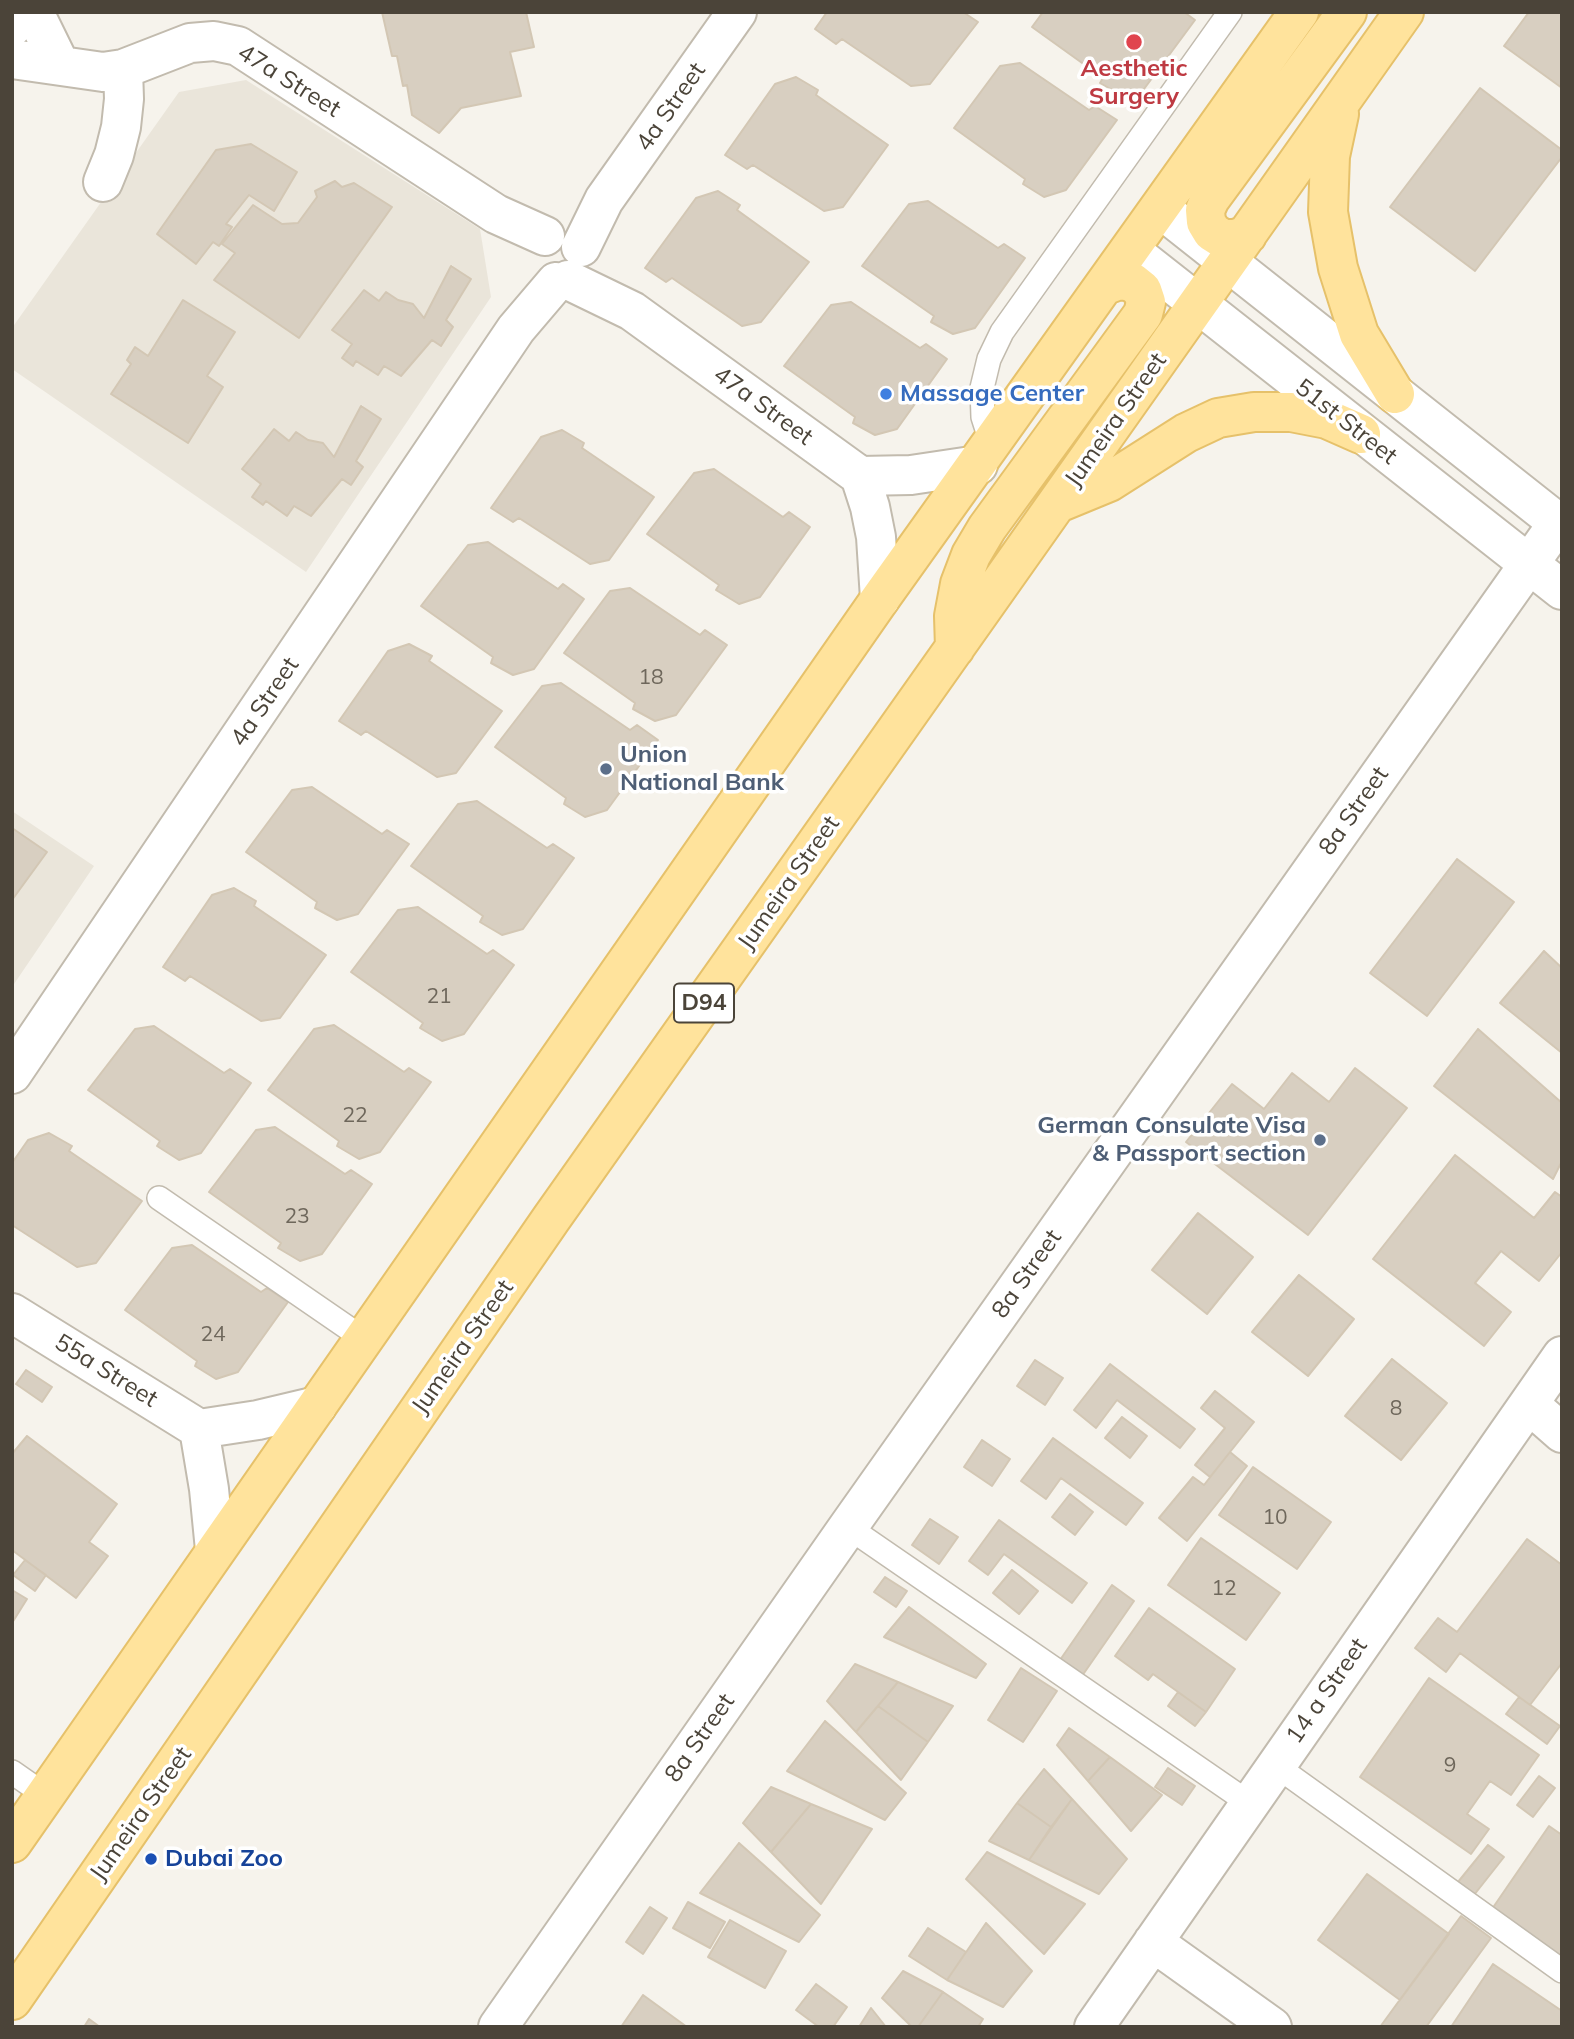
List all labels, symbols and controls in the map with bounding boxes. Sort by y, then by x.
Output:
marker: Aesthetic Surgery [1124,32,1144,52]
street label: 47a Street [232,38,346,124]
place label: Aesthetic Surgery [1080,55,1188,111]
street label: 4a Street [630,57,712,157]
street label: Jumeira Street [1059,347,1173,493]
street label: 47a Street [708,360,818,452]
street label: 51st Street [1289,373,1403,471]
place label: Massage Center [900,380,1084,408]
marker: Massage Center [878,386,894,402]
street label: 4a Street [225,652,305,752]
house number: 18 [638,665,664,691]
place label: Union National Bank [620,741,784,797]
marker: Union National Bank [598,761,614,777]
street label: 8a Street [1313,761,1395,861]
street label: Jumeira Street [732,810,846,956]
house number: 21 [426,984,452,1010]
road number: D94 [674,984,734,1022]
house number: 22 [342,1103,368,1129]
place label: German Consulate Visa & Passport section [1037,1112,1306,1168]
marker: German Consulate Visa & Passport section [1312,1132,1328,1148]
house number: 23 [284,1204,310,1230]
street label: 8a Street [986,1224,1068,1324]
street label: Jumeira Street [406,1274,520,1420]
house number: 24 [200,1322,226,1348]
street label: 55a Street [49,1328,163,1414]
house number: 8 [1390,1396,1402,1422]
house number: 10 [1262,1505,1288,1531]
house number: 12 [1211,1576,1237,1602]
street label: 14 a Street [1280,1633,1374,1749]
street label: 8a Street [659,1688,741,1788]
street label: Jumeira Street [84,1741,198,1887]
house number: 9 [1444,1753,1456,1779]
place label: Dubai Zoo [165,1845,283,1873]
marker: Dubai Zoo [143,1851,159,1867]

